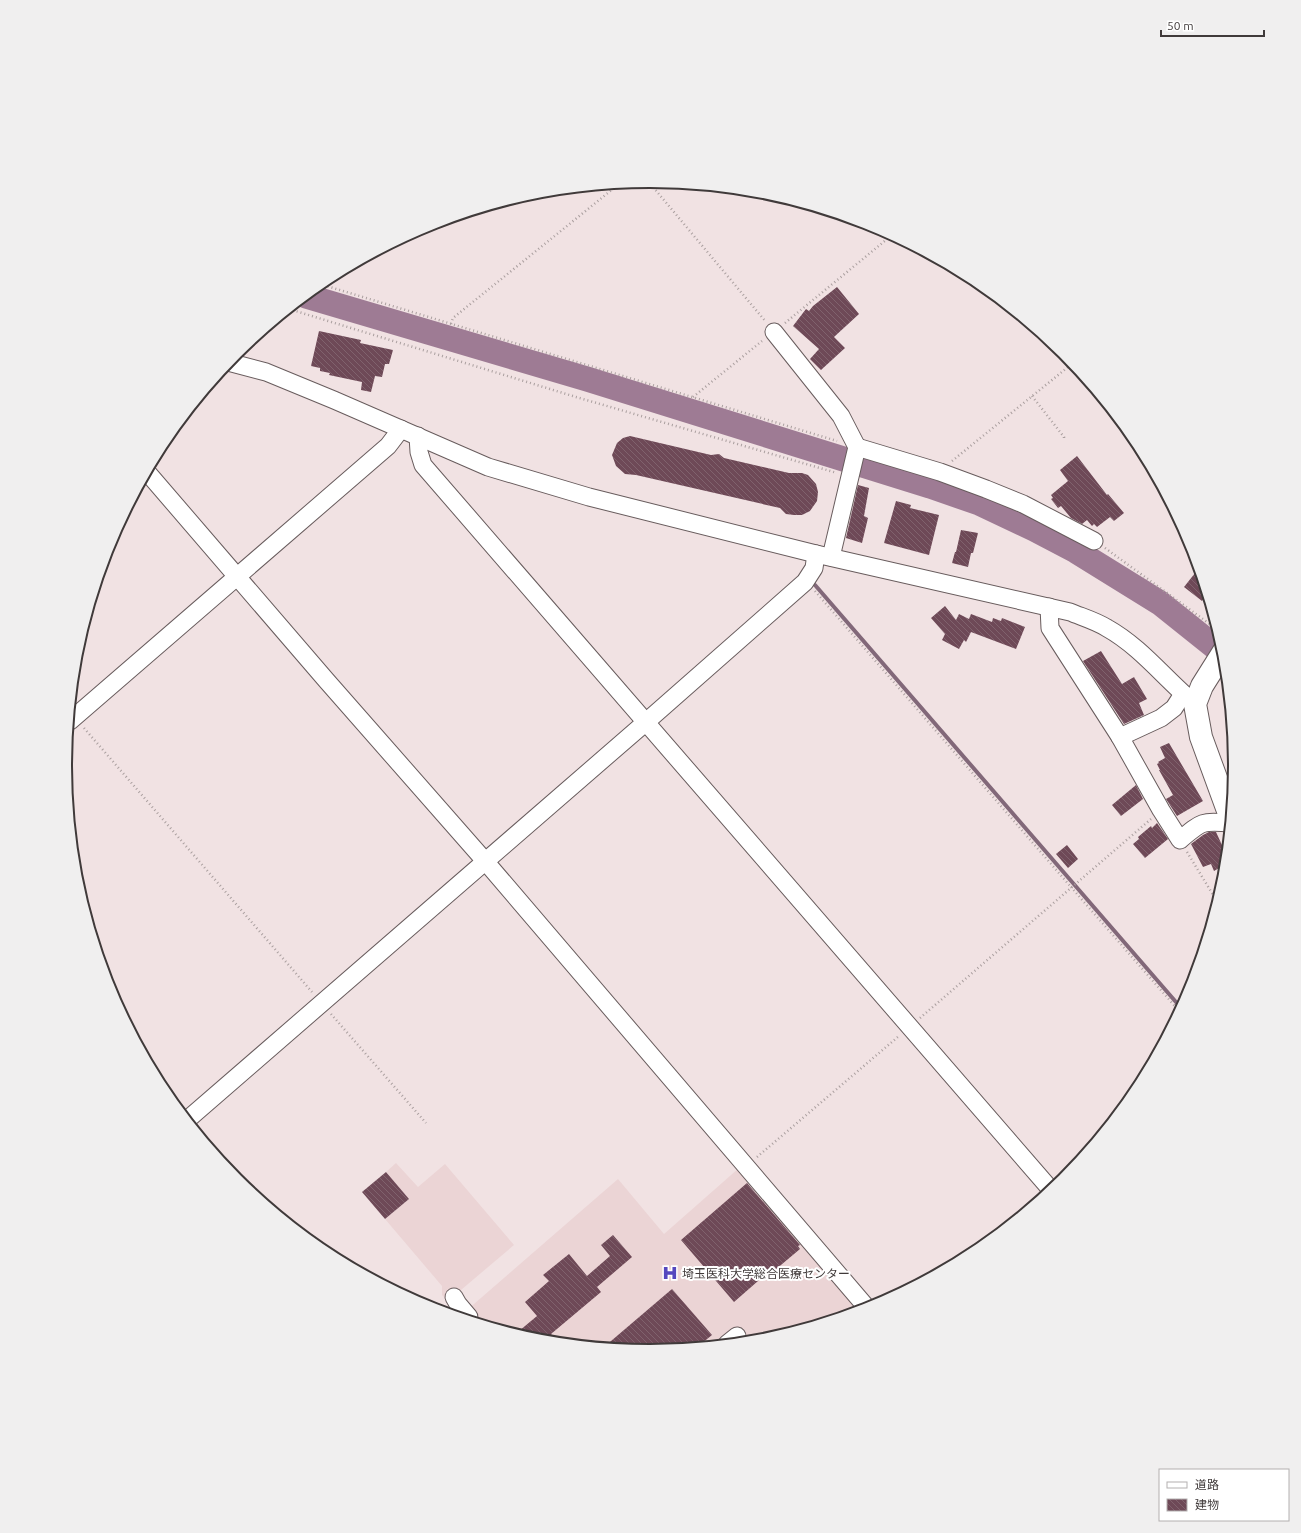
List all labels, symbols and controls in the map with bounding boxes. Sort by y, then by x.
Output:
scale bar [1161,12,1264,38]
text: 50 m [1167,19,1194,32]
hospital icon: 埼玉医科大学総合医療センター [661,1264,679,1282]
place label: 埼玉医科大学総合医療センター [682,1267,850,1280]
legend [1159,1469,1289,1521]
text: 道路 [1195,1478,1219,1491]
text: 建物 [1195,1498,1219,1511]

